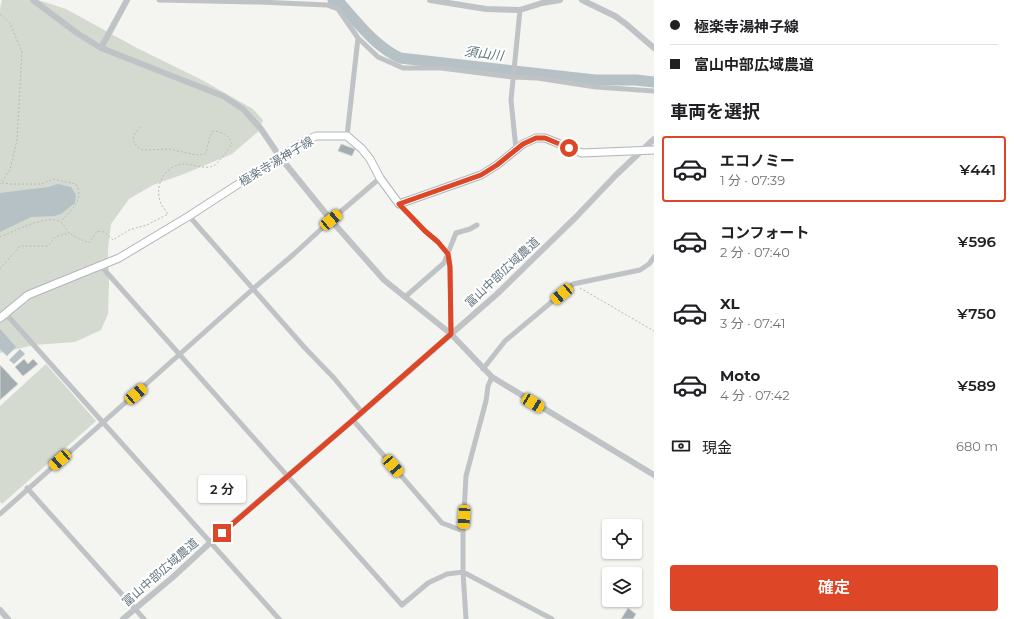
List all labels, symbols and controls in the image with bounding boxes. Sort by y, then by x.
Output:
text: 極楽寺湯神子線 [694,17,799,36]
water label: 須山川 [464,43,506,64]
text: 富山中部広域農道 [694,55,814,74]
text: 車両を選択 [670,101,760,123]
street label: 極楽寺湯神子線 [236,133,316,189]
route start [560,139,578,157]
icon: car [672,151,708,187]
text: エコノミー [720,151,795,170]
text: ¥441 [960,160,996,179]
text: 1 分 · 07:39 [720,172,785,188]
car [318,208,344,232]
icon: car [672,223,708,259]
text: コンフォート [720,223,810,242]
text: ¥596 [958,232,996,251]
street label: 富山中部広域農道 [462,234,542,310]
text: 2 分 · 07:40 [720,244,790,260]
car [549,282,575,306]
text: XL [720,294,739,313]
icon: car [672,295,708,331]
text: ¥750 [957,304,996,323]
text: 3 分 · 07:41 [720,315,785,331]
text: Moto [720,366,760,385]
icon: car [672,367,708,403]
text: ¥589 [957,376,996,395]
car [123,382,149,406]
text: 4 分 · 07:42 [720,387,790,403]
car [520,392,546,414]
icon: cash [670,435,692,457]
text: 現金 [702,438,732,457]
text: 680 m [956,438,998,454]
car [47,448,73,472]
car [381,453,405,479]
callout: 2 分 [198,475,246,503]
text: 2 分 [210,481,234,497]
car [457,505,471,529]
map controls [602,519,642,607]
button: locate [602,519,642,559]
route end [213,524,231,542]
street label: 富山中部広域農道 [119,535,201,609]
button: 確定 [670,565,998,611]
button: layers [602,567,642,607]

